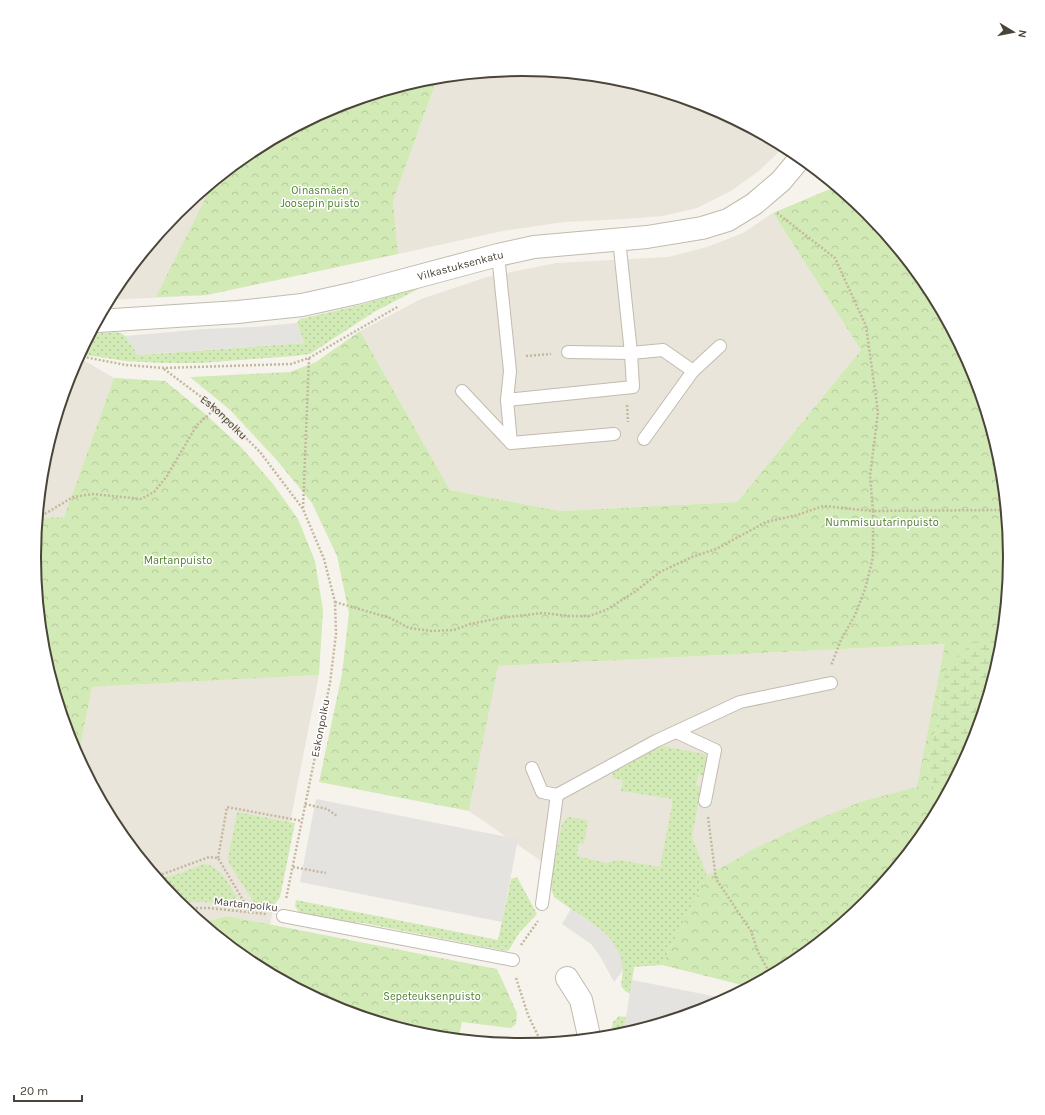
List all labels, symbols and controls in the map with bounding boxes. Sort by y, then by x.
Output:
north arrow [993,12,1033,52]
text: N [1015,29,1029,39]
park label: Oinasmäen Joosepin puisto [280,184,360,210]
street label: Vilkastuksenkatu [416,248,505,283]
street label: Eskonpolku [198,393,250,442]
park label: Nummisuutarinpuisto [825,516,939,529]
park label: Martanpuisto [144,554,212,567]
street label: Eskonpolku [308,698,333,758]
street label: Martanpolku [213,895,279,914]
park label: Sepeteuksenpuisto [383,990,481,1003]
scale bar [14,1077,82,1103]
text: 20 m [20,1084,48,1098]

